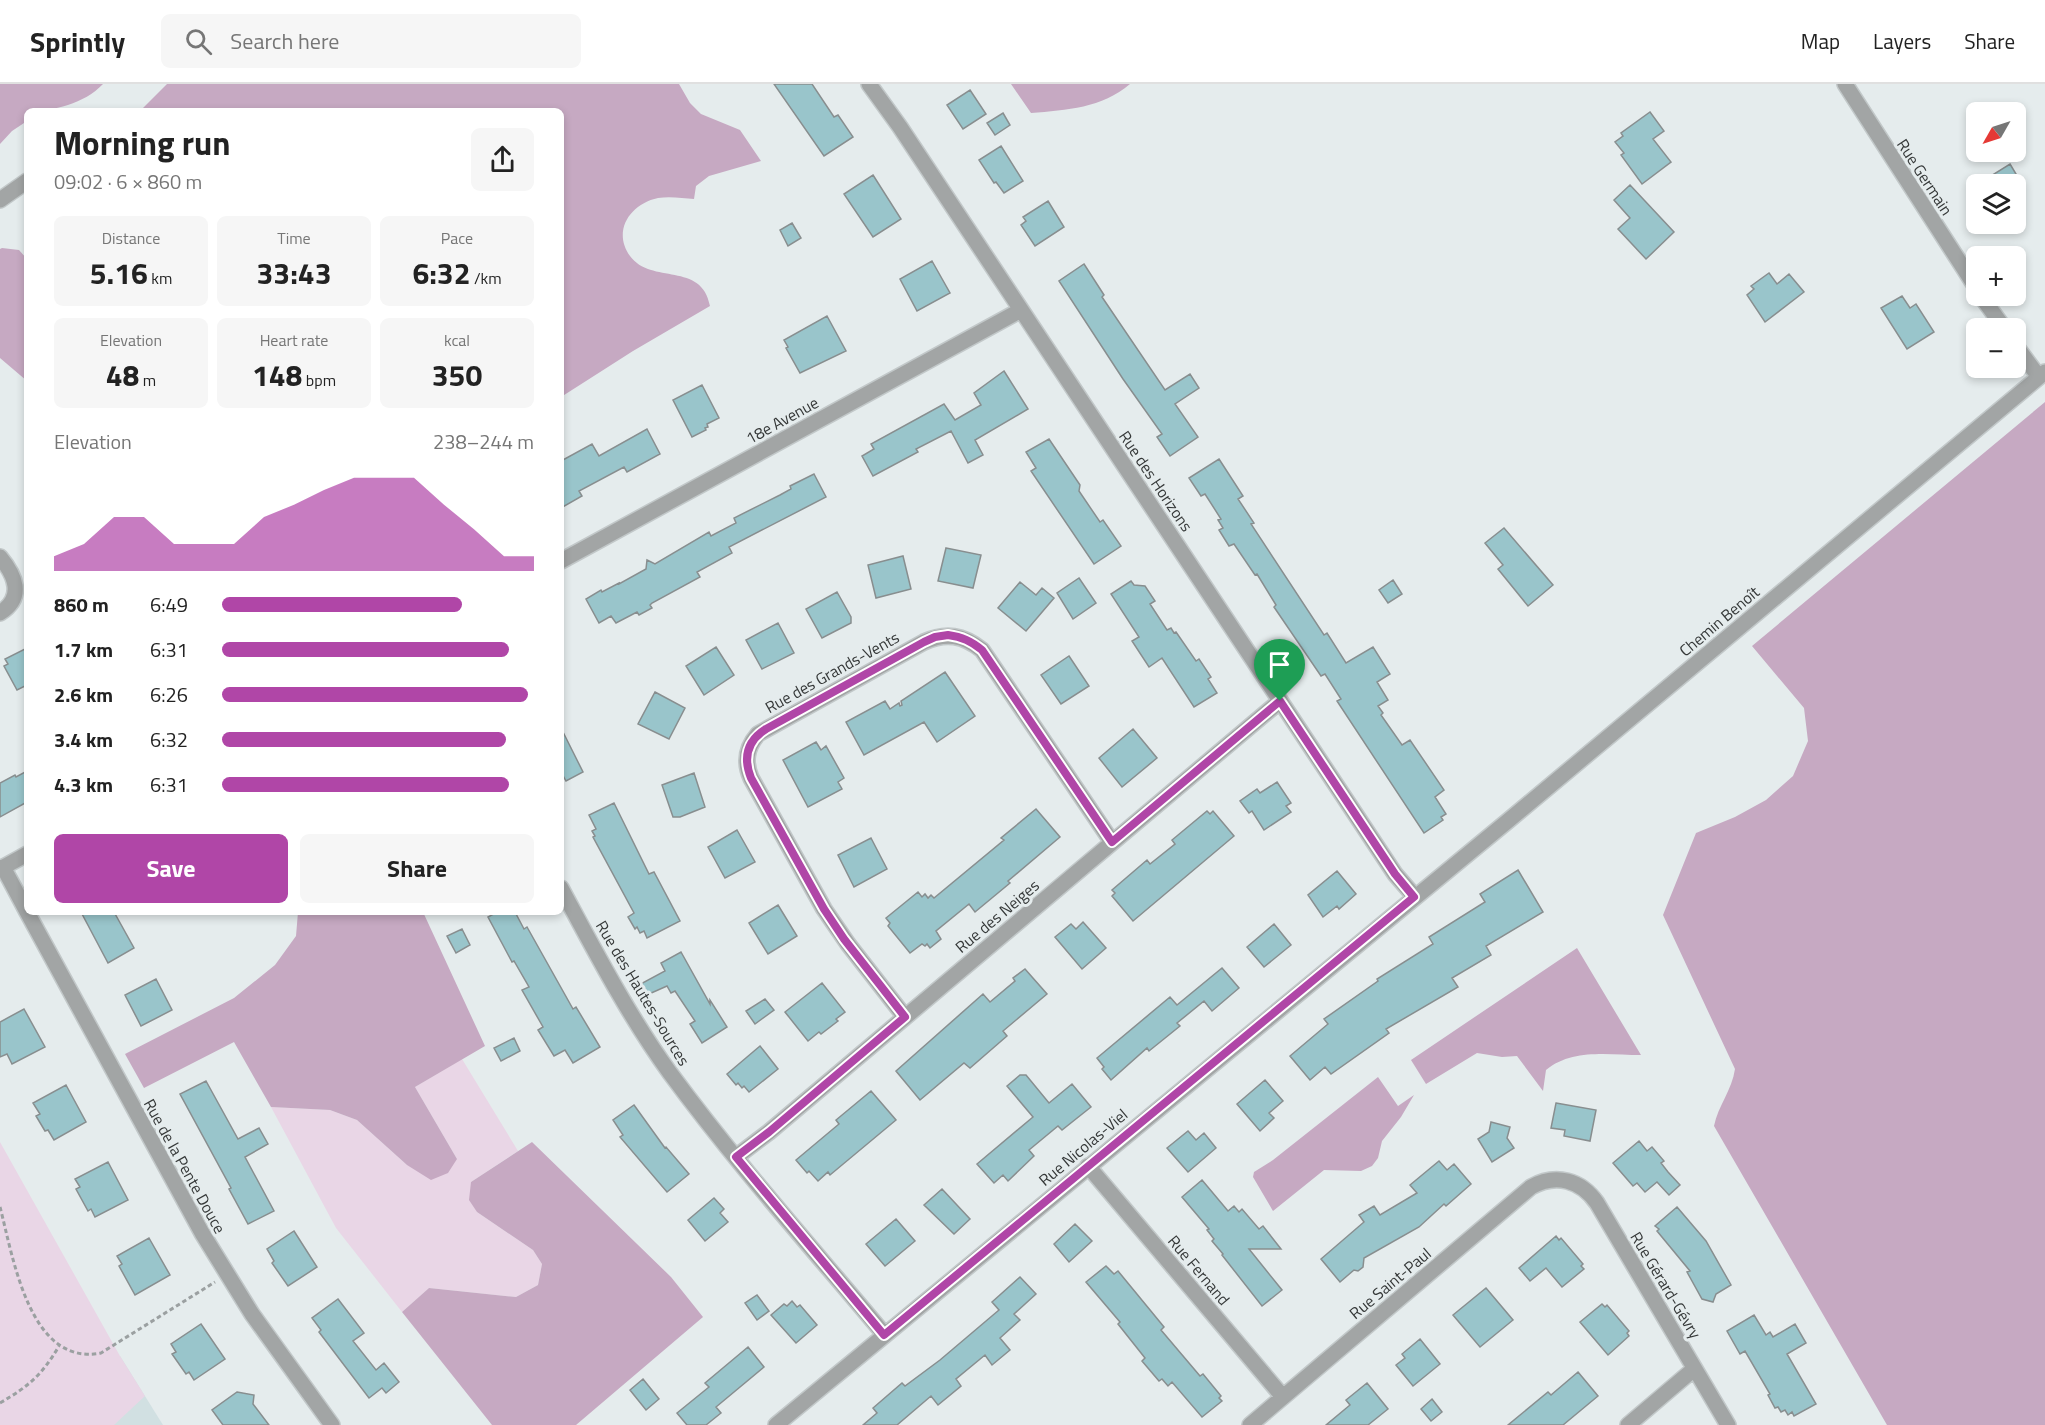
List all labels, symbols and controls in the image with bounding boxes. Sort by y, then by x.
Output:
search box [161,14,581,68]
text: Sprintly [30,20,125,63]
text: Search here [230,24,339,58]
icon: search [182,25,215,58]
text: Map [1801,25,1840,57]
text: Layers [1873,25,1931,57]
text: Share [1964,25,2015,57]
north arrow [1966,102,2026,162]
map controls [1966,102,2026,378]
text: Morning run [54,118,231,168]
button: share [471,128,534,191]
street label: Rue Germain [1891,134,1959,220]
text: 09:02 · 6 × 860 m [54,166,202,197]
button: layers [1966,174,2026,234]
text: Distance [102,226,160,250]
text: Time [277,226,311,250]
text: Pace [441,226,473,250]
button: + [1966,246,2026,306]
text: 5.16 [90,250,148,296]
text: 33:43 [257,250,331,296]
text: 6:32 [412,250,470,296]
text: km [148,266,172,290]
text: /km [470,266,502,290]
button: − [1966,318,2026,378]
text: Elevation [100,328,162,352]
text: Heart rate [260,328,328,352]
text: kcal [444,328,470,352]
text: 48 [106,352,139,398]
text: 148 [252,352,302,398]
text: 350 [432,352,482,398]
text: m [139,368,156,392]
text: bpm [302,368,336,392]
street label: 18e Avenue [741,390,823,450]
text: Elevation [54,426,132,457]
text: 238–244 m [433,426,534,457]
street label: Rue des Horizons [1113,426,1199,536]
street label: Chemin Benoît [1674,580,1765,662]
text: 860 m [54,589,109,620]
text: 6:49 [150,589,188,620]
street label: Rue des Grands-Vents [761,625,903,719]
text: 1.7 km [54,634,113,665]
text: 6:31 [150,634,188,665]
pin [1254,639,1305,701]
icon: arrive [1263,648,1296,681]
text: 2.6 km [54,679,113,710]
text: 6:26 [150,679,188,710]
text: 3.4 km [54,724,113,755]
text: 6:32 [150,724,188,755]
text: 4.3 km [54,769,113,800]
text: 6:31 [150,769,188,800]
button: Save [54,834,288,903]
button: Share [300,834,534,903]
street label: Rue des Neiges [950,874,1044,958]
street label: Rue des Hautes-Sources [590,916,696,1070]
street label: Rue de la Pente Douce [138,1094,232,1238]
street label: Rue Nicolas-Viel [1033,1103,1133,1191]
street label: Rue Gérard-Gévry [1625,1227,1708,1343]
street label: Rue Fernand [1162,1230,1236,1310]
street label: Rue Saint-Paul [1344,1242,1436,1324]

